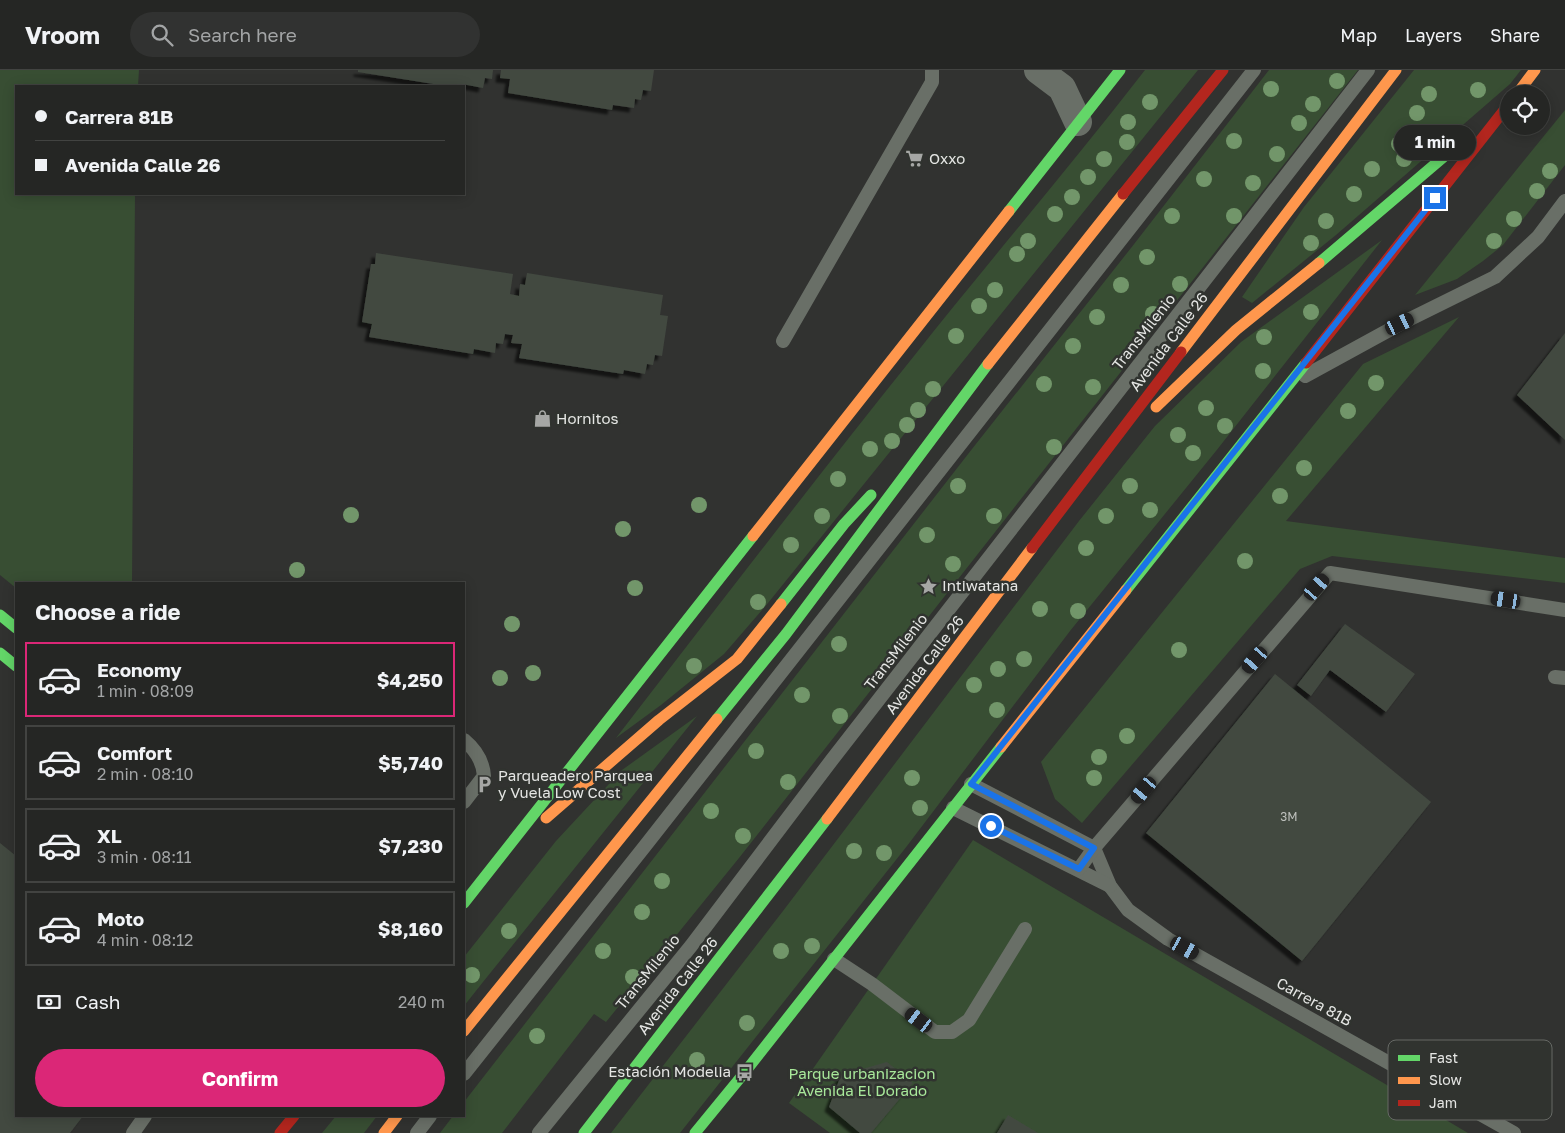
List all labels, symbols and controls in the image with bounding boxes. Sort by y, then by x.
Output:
search box [130,12,480,57]
text: Vroom [25,20,100,49]
icon: search [148,21,176,49]
text: Search here [188,23,297,46]
text: Map [1340,24,1377,46]
text: Layers [1405,24,1462,46]
text: Share [1490,24,1540,46]
map controls [1500,85,1550,135]
button: locate [1500,85,1550,135]
text: Carrera 81B [65,105,174,128]
callout: 1 min [1394,126,1476,160]
text: 1 min [1415,132,1455,152]
supermarket icon: Oxxo [905,149,925,169]
place label: Oxxo [929,149,965,167]
text: Avenida Calle 26 [65,153,221,176]
route end [1424,187,1446,209]
street label: Avenida Calle 26 [1125,288,1211,394]
street label: TransMilenio [1108,290,1179,373]
car [1383,311,1416,337]
shop icon: Hornitos [532,409,552,429]
place label: Hornitos [556,409,618,427]
car [1301,571,1332,603]
place icon: Intiwatana [918,576,938,596]
place label: Intiwatana [942,576,1018,594]
car [1490,590,1521,610]
text: Choose a ride [35,598,181,625]
street label: TransMilenio [860,610,931,693]
street label: Avenida Calle 26 [881,611,967,717]
car [1239,644,1270,676]
icon: car [37,657,82,702]
text: Economy [97,658,182,681]
text: $4,250 [377,668,443,691]
text: 1 min · 08:09 [97,681,194,701]
icon: car [37,740,82,785]
text: Comfort [97,741,172,764]
text: $5,740 [378,751,443,774]
text: 2 min · 08:10 [97,764,194,784]
place label: Parqueadero Parquea y Vuela Low Cost [498,766,653,801]
car [1128,774,1159,806]
parking icon: Parqueadero Parquea y Vuela Low Cost [474,775,494,795]
house number: 3M [1280,809,1298,824]
route start [980,815,1002,837]
icon: car [37,823,82,868]
text: XL [97,824,122,847]
text: $7,230 [378,834,443,857]
text: 3 min · 08:11 [97,847,191,867]
icon: car [37,906,82,951]
text: Moto [97,907,144,930]
text: $8,160 [378,917,443,940]
text: 4 min · 08:12 [97,930,193,950]
street label: TransMilenio [611,930,683,1013]
street label: Avenida Calle 26 [633,933,721,1038]
car [1168,934,1201,962]
street label: Carrera 81B [1274,973,1355,1029]
icon: cash [35,988,63,1016]
text: Cash [75,990,120,1013]
text: 240 m [398,992,445,1012]
car [902,1005,935,1035]
legend [1388,1040,1552,1120]
button: Confirm [35,1049,445,1107]
text: Fast [1429,1049,1458,1066]
place label: Estación Modelia [608,1062,731,1080]
bus stop icon: Estación Modelia [735,1062,755,1082]
park label: Parque urbanizacion Avenida El Dorado [788,1064,936,1099]
text: Slow [1429,1071,1462,1088]
text: Jam [1429,1094,1457,1111]

